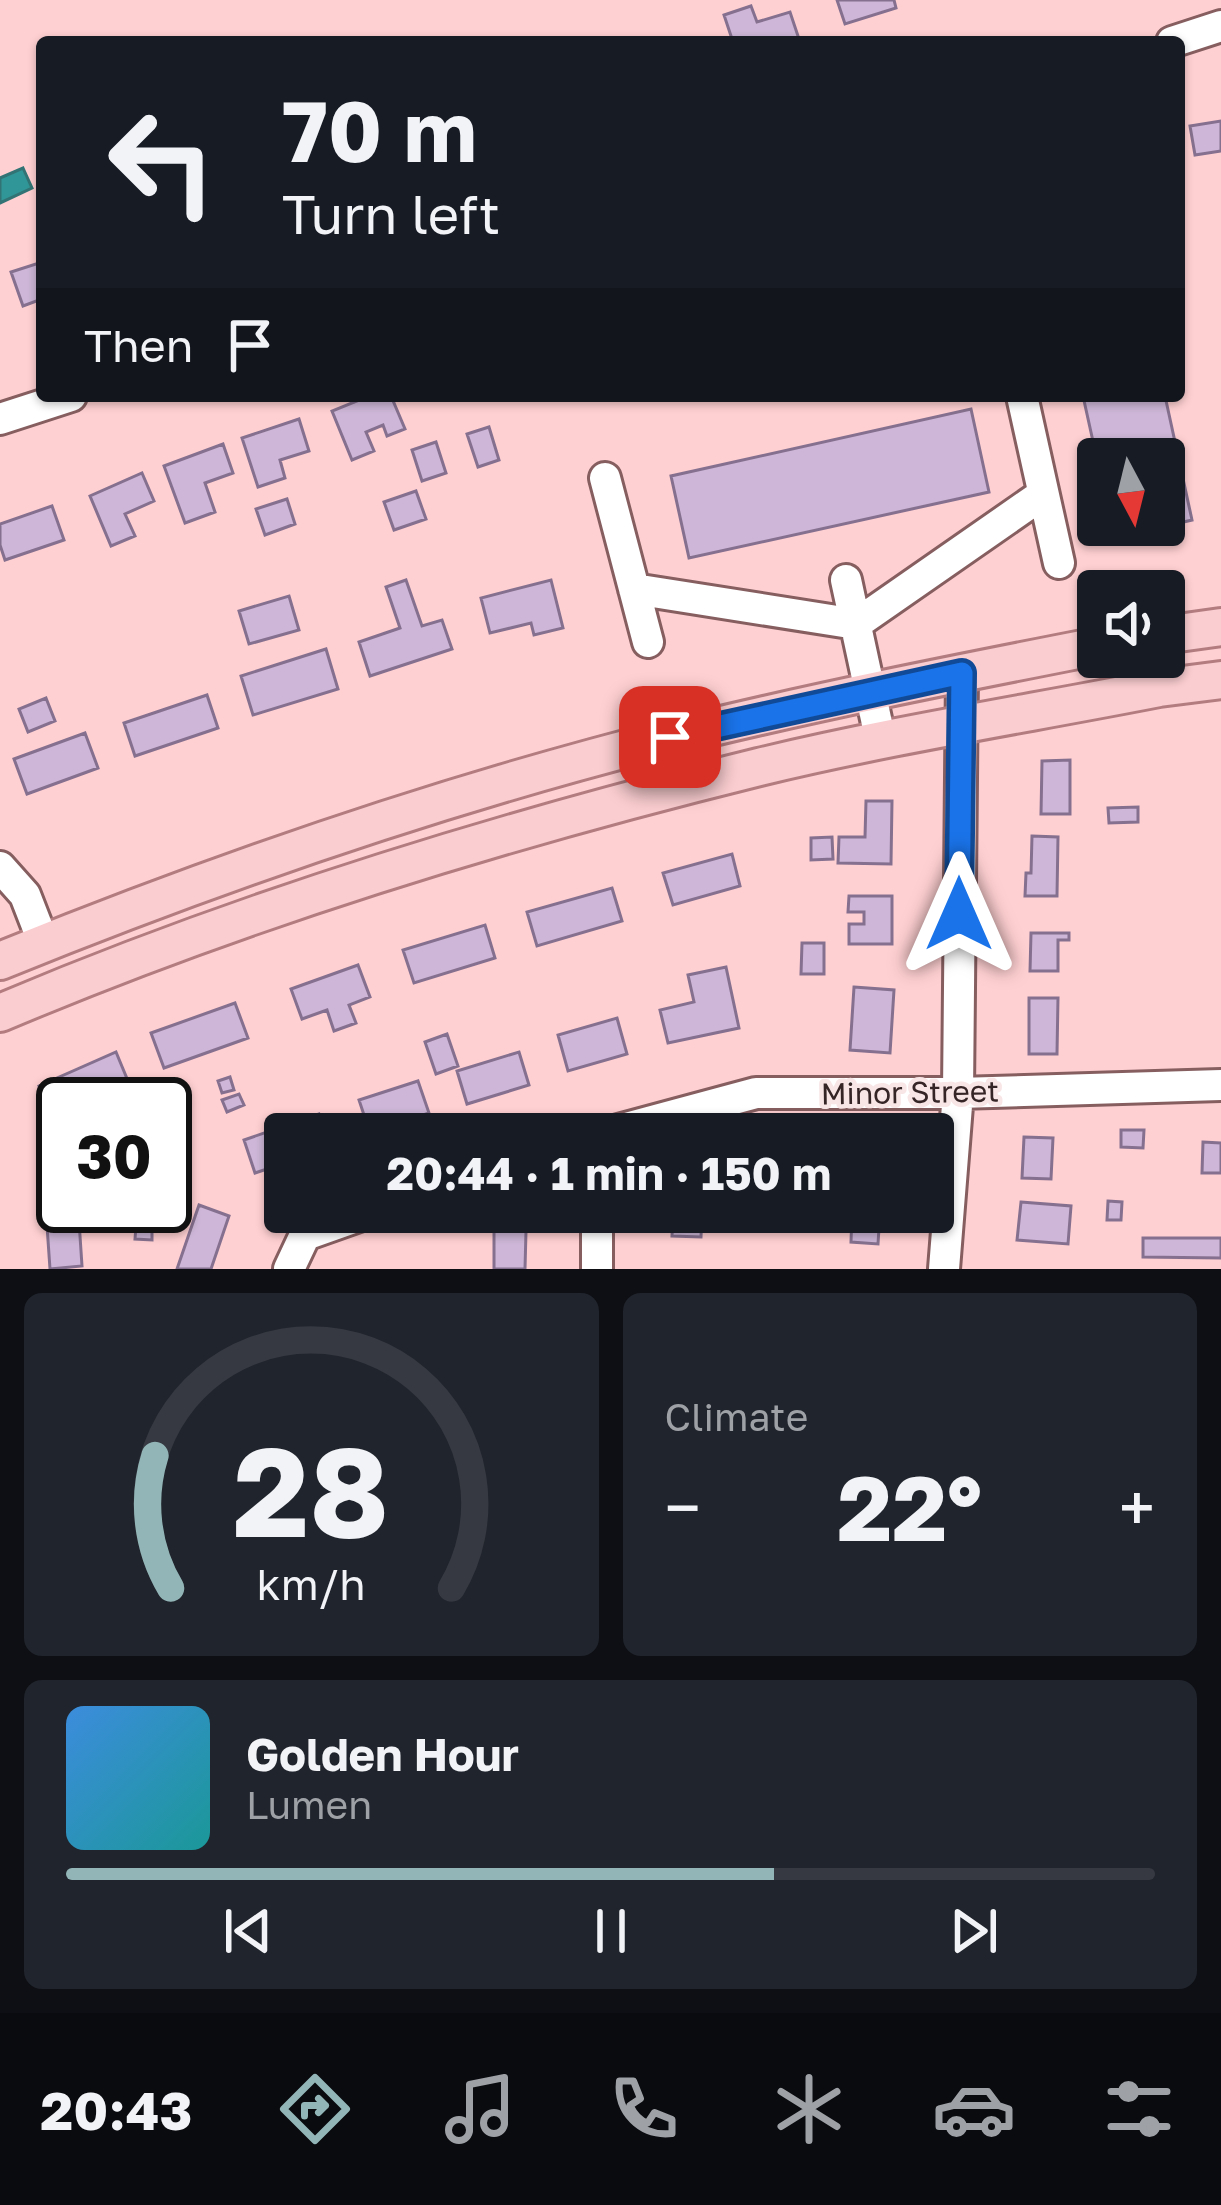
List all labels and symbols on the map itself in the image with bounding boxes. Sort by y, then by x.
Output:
north arrow [1077,438,1185,546]
pin [619,686,721,788]
position arrow [896,851,1022,977]
street label: Minor Street [821,1072,999,1112]
speed limit sign: 30 [36,1077,192,1233]

